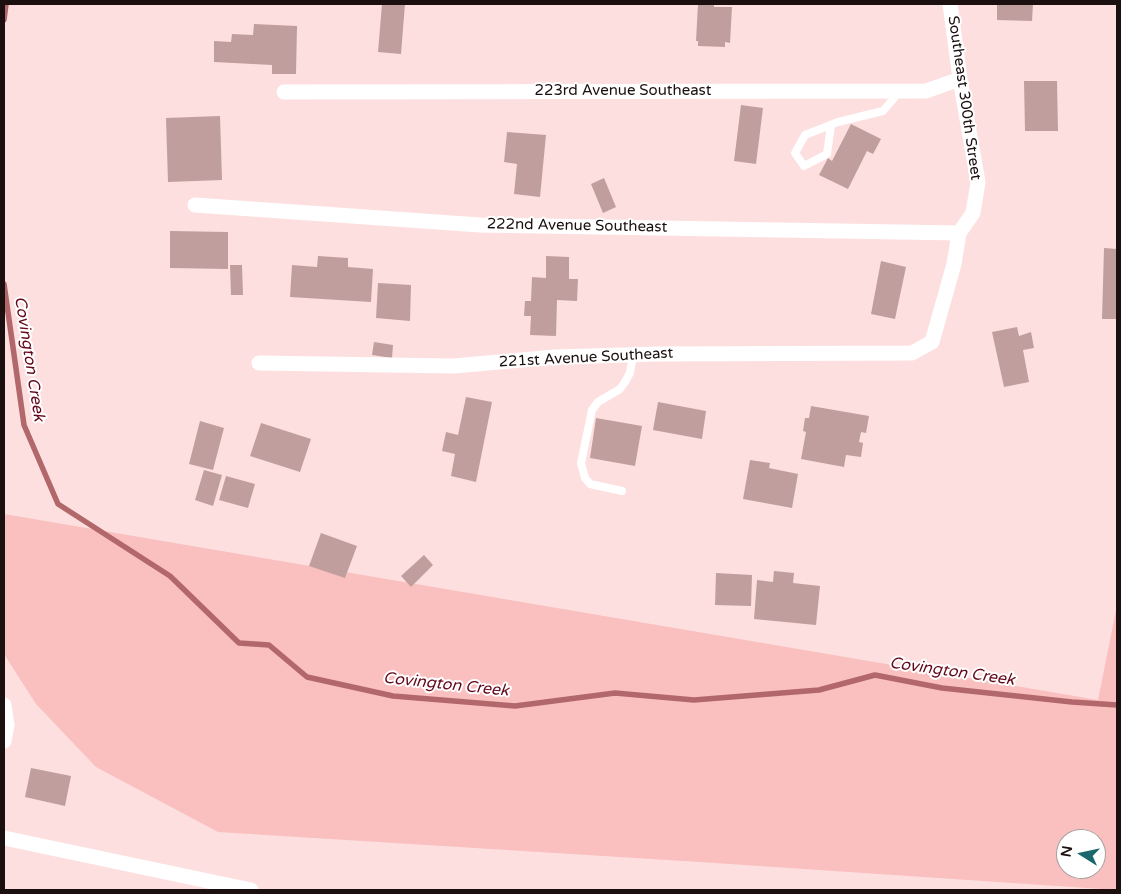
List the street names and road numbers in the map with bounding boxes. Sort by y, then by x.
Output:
street label: Southeast 300th Street [944,15,984,181]
street label: 223rd Avenue Southeast [535,82,711,100]
street label: 222nd Avenue Southeast [487,215,667,237]
street label: 221st Avenue Southeast [498,344,674,372]

